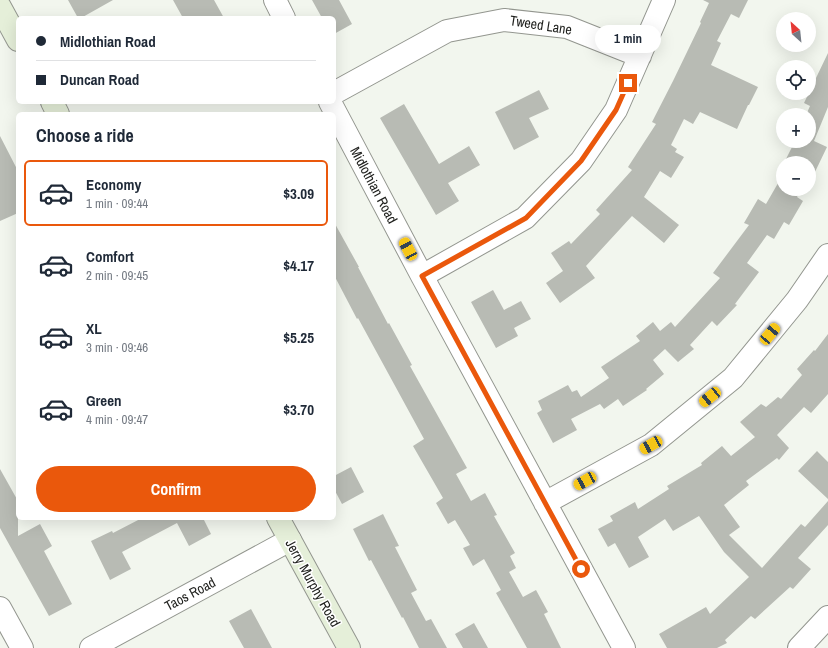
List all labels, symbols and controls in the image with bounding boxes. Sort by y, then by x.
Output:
street label: Tweed Lane [509,11,573,39]
north arrow [776,12,816,52]
map controls [776,12,816,196]
callout: 1 min [595,25,661,53]
text: 1 min [614,30,642,47]
text: Midlothian Road [60,31,156,52]
button: locate [776,60,816,100]
text: Duncan Road [60,69,139,90]
route end [619,74,637,92]
button: + [776,108,816,148]
text: Choose a ride [36,123,134,148]
street label: Midlothian Road [346,144,402,226]
button: − [776,156,816,196]
text: Economy [86,174,141,195]
icon: car [38,175,74,211]
text: $3.09 [283,183,314,204]
text: 1 min · 09:44 [86,195,148,212]
car [397,236,419,262]
text: Comfort [86,246,134,267]
icon: car [38,247,74,283]
text: $4.17 [283,255,314,276]
text: 2 min · 09:45 [86,267,148,284]
text: XL [86,318,102,339]
icon: car [38,319,74,355]
car [758,321,782,347]
text: $5.25 [283,327,314,348]
text: 3 min · 09:46 [86,339,148,356]
car [697,385,723,409]
text: Green [86,390,122,411]
icon: car [38,391,74,427]
text: $3.70 [283,399,314,420]
text: 4 min · 09:47 [86,411,148,428]
car [638,434,664,456]
button: Confirm [36,466,316,512]
car [572,470,598,492]
street label: Jerry Murphy Road [281,536,345,630]
route start [572,560,590,578]
street label: Taos Road [161,573,219,615]

